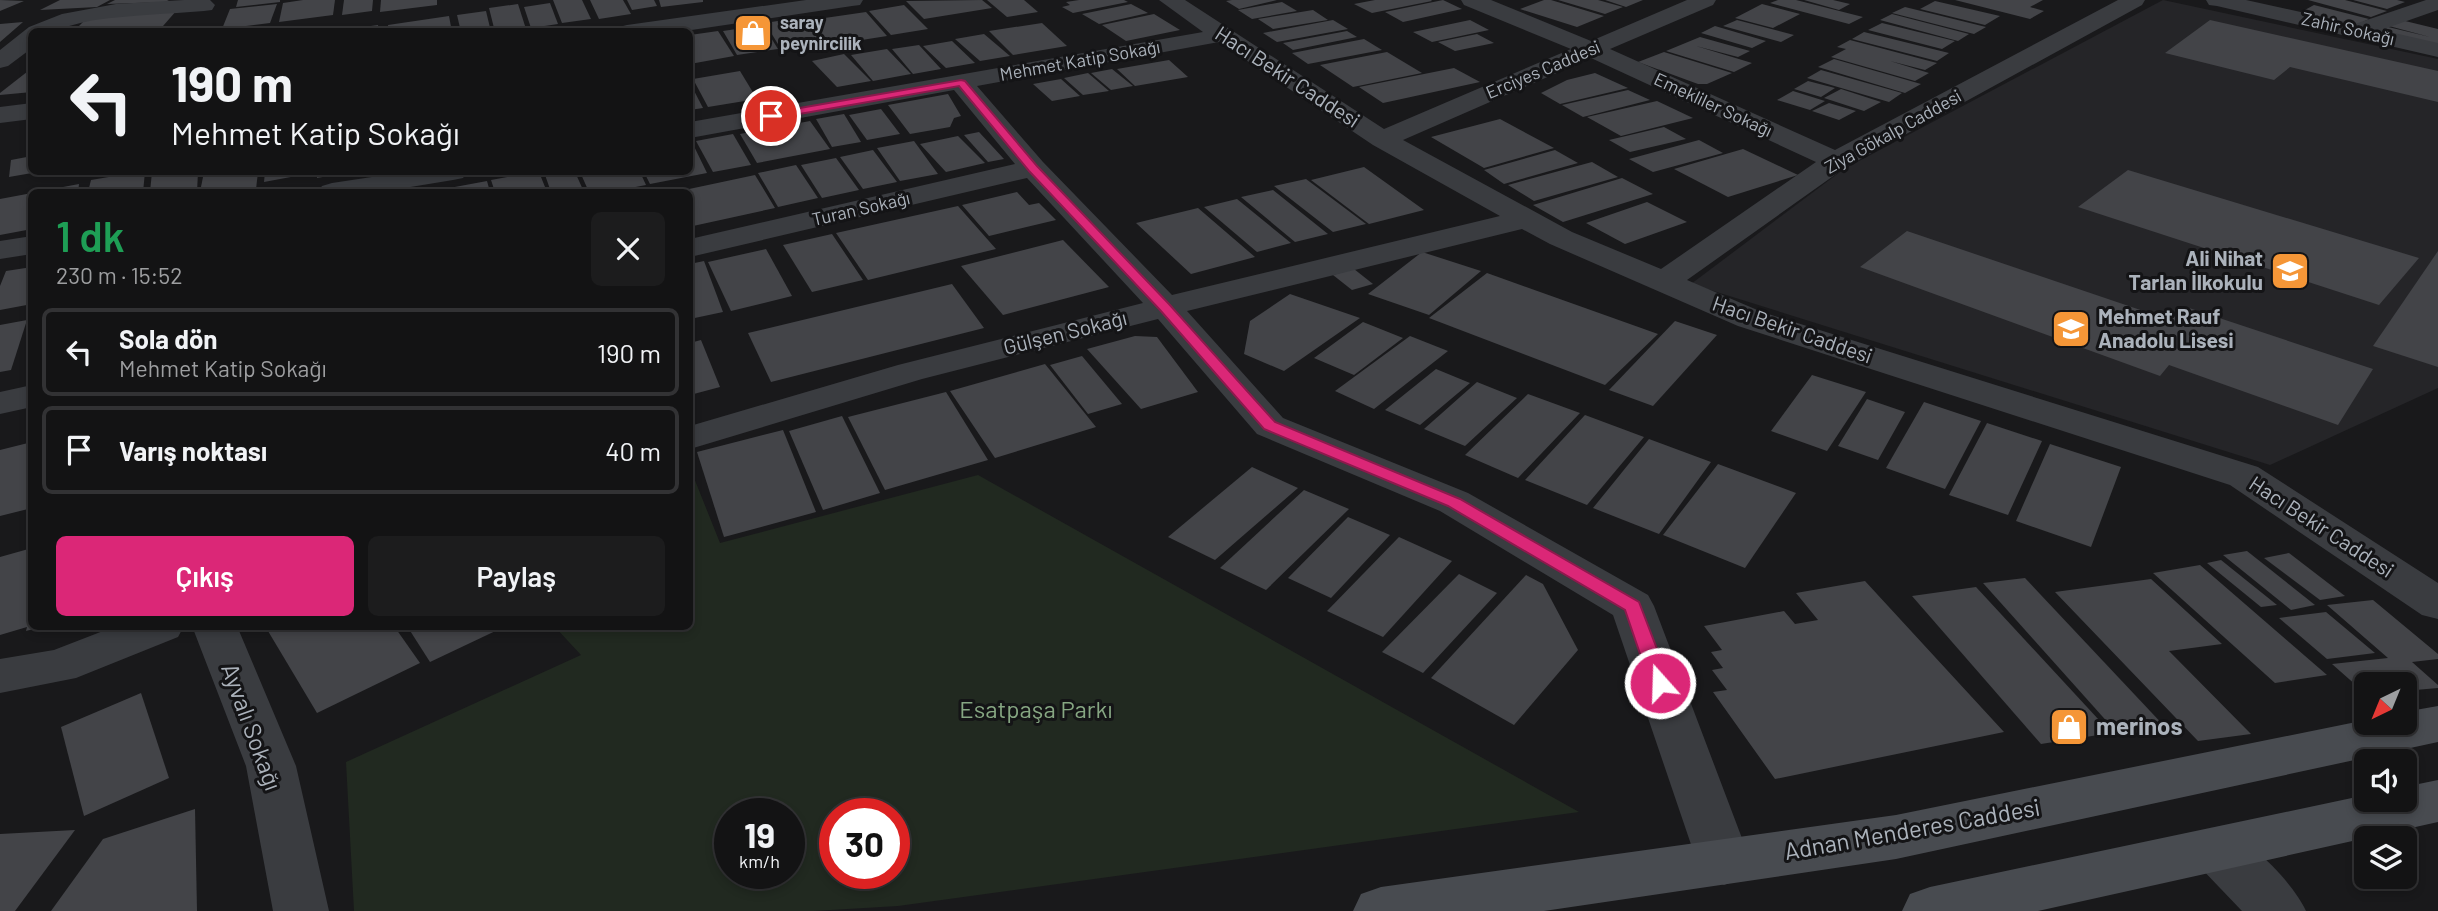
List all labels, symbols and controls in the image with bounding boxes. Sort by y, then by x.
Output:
street label: Zahir Sokağı [2300,7,2397,49]
place label: saray peynircilik [780,11,862,54]
shop icon: saray peynircilik [732,12,774,54]
street label: Hacı Bekir Caddesi [1211,20,1365,132]
street label: Mehmet Katip Sokağı [998,35,1162,85]
street label: Erciyes Caddesi [1482,35,1603,103]
text: 190 m [171,53,293,112]
icon: left [56,56,147,147]
street label: Emekliler Sokağı [1651,67,1776,141]
street label: Ziya Gökalp Caddesi [1820,85,1965,178]
pin [741,86,801,146]
icon: arrive [752,97,790,135]
text: Mehmet Katip Sokağı [171,113,460,151]
street label: Turan Sokağı [810,186,912,230]
text: 1 dk [56,210,125,260]
button: close [591,212,665,286]
place label: Ali Nihat Tarlan İlkokulu [2129,245,2263,294]
school or university icon: Ali Nihat Tarlan İlkokulu [2269,250,2311,292]
text: 230 m · 15:52 [56,261,183,289]
street label: Hacı Bekir Caddesi [1709,290,1876,368]
place label: Mehmet Rauf Anadolu Lisesi [2098,303,2233,352]
street label: Gülşen Sokağı [1000,304,1129,359]
school or university icon: Mehmet Rauf Anadolu Lisesi [2050,308,2092,350]
text: Sola dön [119,323,217,354]
icon: left [60,333,98,371]
text: 190 m [597,337,661,368]
text: Mehmet Katip Sokağı [119,354,327,382]
icon: arrive [60,431,98,469]
text: Varış noktası [119,435,267,466]
text: 40 m [605,435,661,466]
street label: Hacı Bekir Caddesi [2245,470,2399,582]
button: Çıkış [56,536,354,616]
button: Paylaş [368,536,665,616]
position arrow [1623,646,1697,720]
street label: Ayvalı Sokağı [216,659,289,794]
north arrow [2354,672,2417,735]
map controls [2354,672,2417,889]
park label: Esatpaşa Parkı [959,694,1113,723]
shop icon: merinos [2048,706,2090,748]
place label: merinos [2096,711,2182,740]
button: sound [2354,749,2417,812]
street label: Adnan Menderes Caddesi [1782,792,2042,865]
speed limit sign: 30 [819,798,910,889]
text: 19 [744,813,775,855]
button: layers [2354,826,2417,889]
text: km/h [739,850,780,872]

